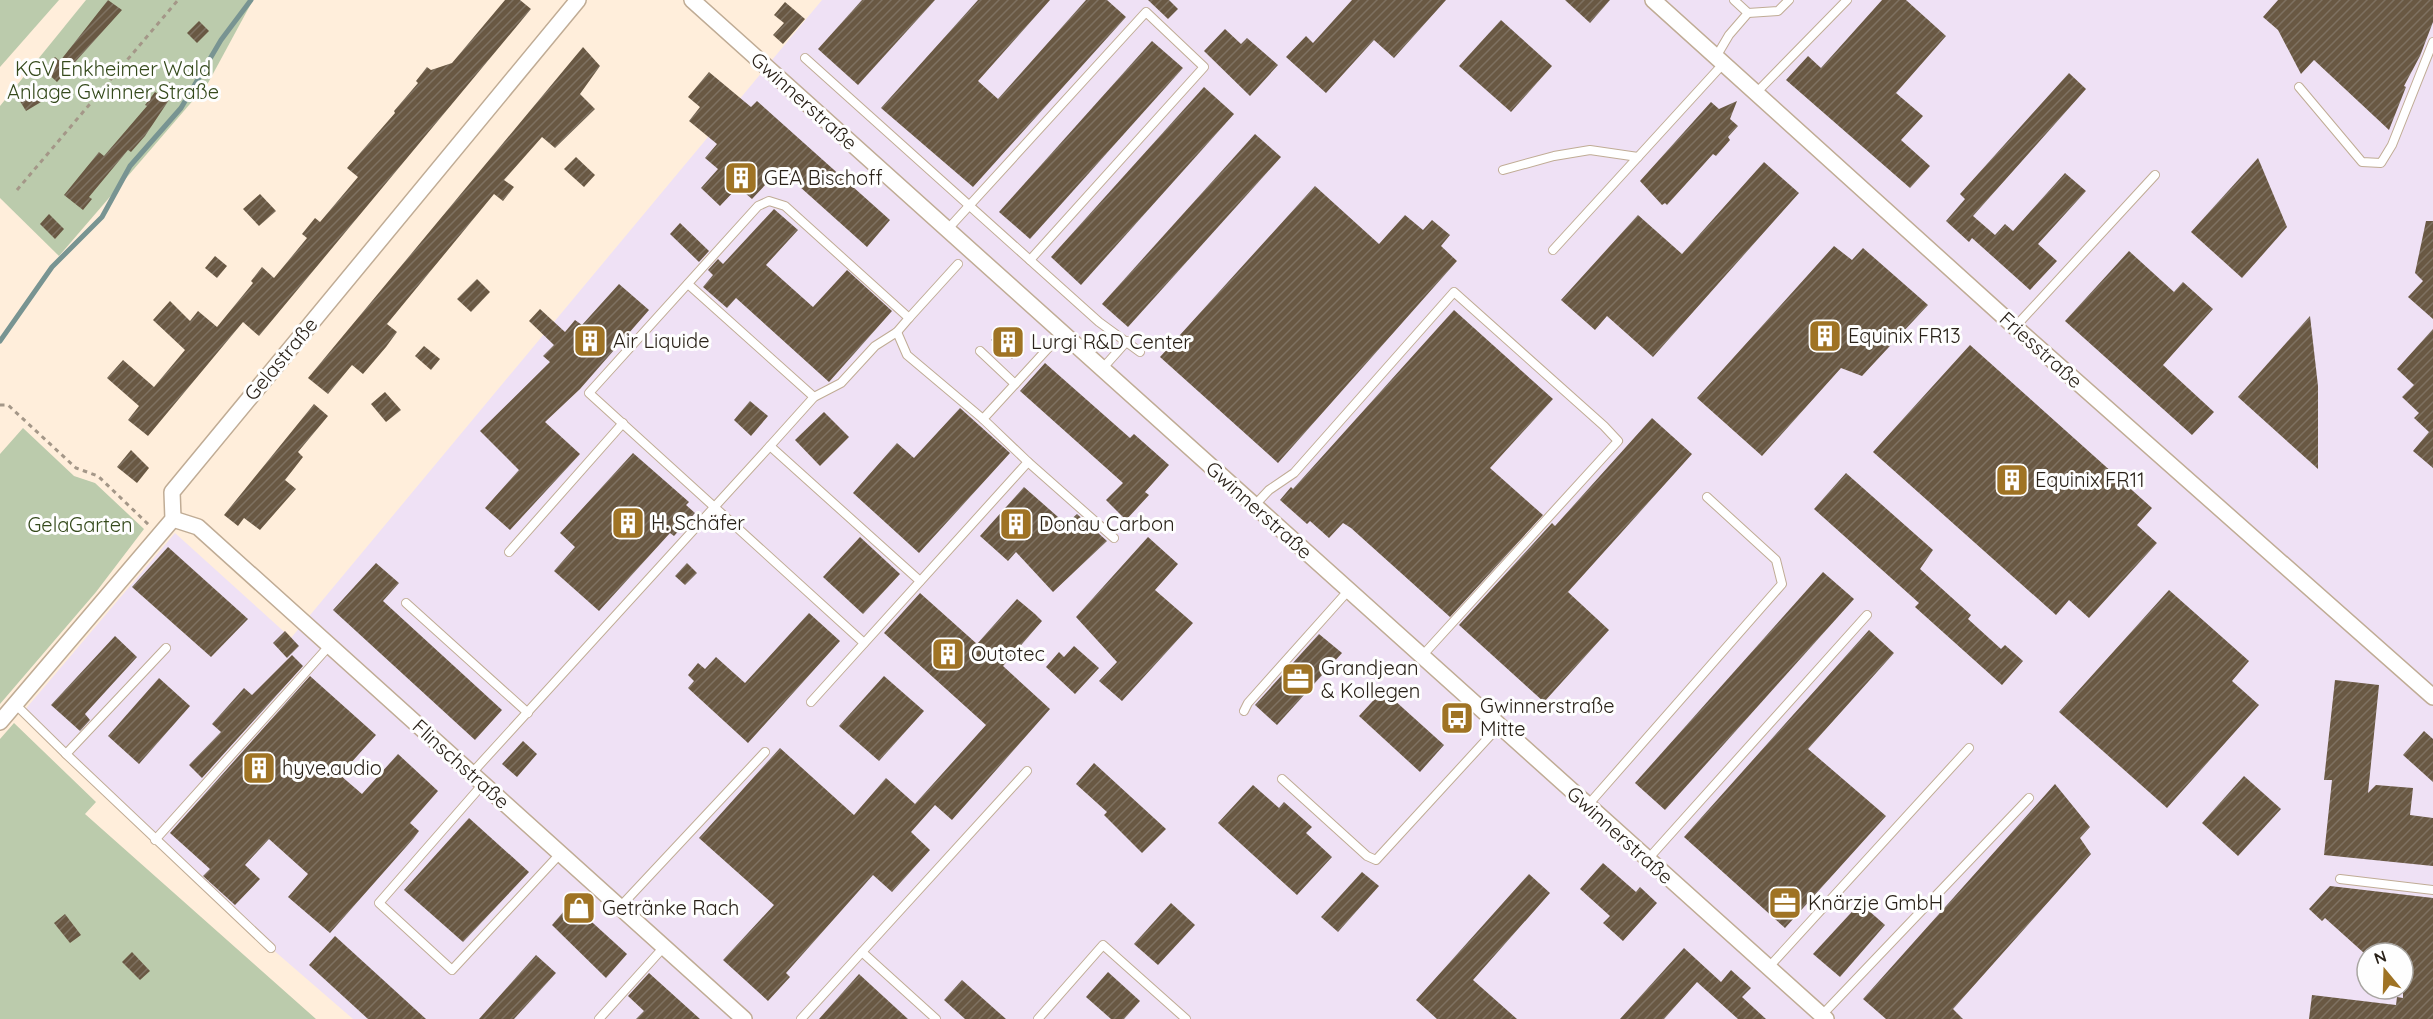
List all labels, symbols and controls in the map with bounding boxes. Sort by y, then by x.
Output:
street label: Gwinnerstraße [746,46,863,155]
park label: KGV Enkheimer Wald Anlage Gwinner Straße [7,56,219,104]
building icon: GEA Bischoff [723,160,759,196]
place label: GEA Bischoff [764,165,883,190]
street label: Friesstraße [1995,306,2088,393]
street label: Gelastraße [239,312,323,405]
building icon: Equinix FR13 [1807,318,1843,354]
building icon: Air Liquide [572,323,608,359]
place label: Equinix FR13 [1848,323,1961,348]
building icon: Lurgi R&D Center [990,324,1026,360]
place label: Air Liquide [613,328,710,353]
place label: Lurgi R&D Center [1031,329,1191,354]
street label: Gwinnerstraße [1201,455,1318,564]
building icon: Equinix FR11 [1994,462,2030,498]
place label: Equinix FR11 [2035,467,2145,492]
building icon: H. Schäfer [610,505,646,541]
building icon: Donau Carbon [998,506,1034,542]
place label: H. Schäfer [651,510,745,535]
place label: Donau Carbon [1039,511,1175,536]
park label: GelaGarten [27,512,133,537]
building icon: Outotec [930,636,966,672]
place label: Outotec [971,641,1045,666]
place label: Grandjean & Kollegen [1321,655,1420,703]
office icon: Grandjean & Kollegen [1280,661,1316,697]
place label: Gwinnerstraße Mitte [1480,693,1615,741]
bus stop icon: Gwinnerstraße Mitte [1439,700,1475,736]
street label: Flinschstraße [408,714,515,814]
building icon: hyve.audio [241,750,277,786]
place label: hyve.audio [282,755,382,780]
street label: Gwinnerstraße [1562,780,1679,889]
office icon: Knärzje GmbH [1767,885,1803,921]
shop icon: Getränke Rach [561,890,597,926]
place label: Knärzje GmbH [1808,890,1943,915]
place label: Getränke Rach [602,895,739,920]
north arrow [2355,941,2415,1001]
text: N [2371,945,2389,968]

